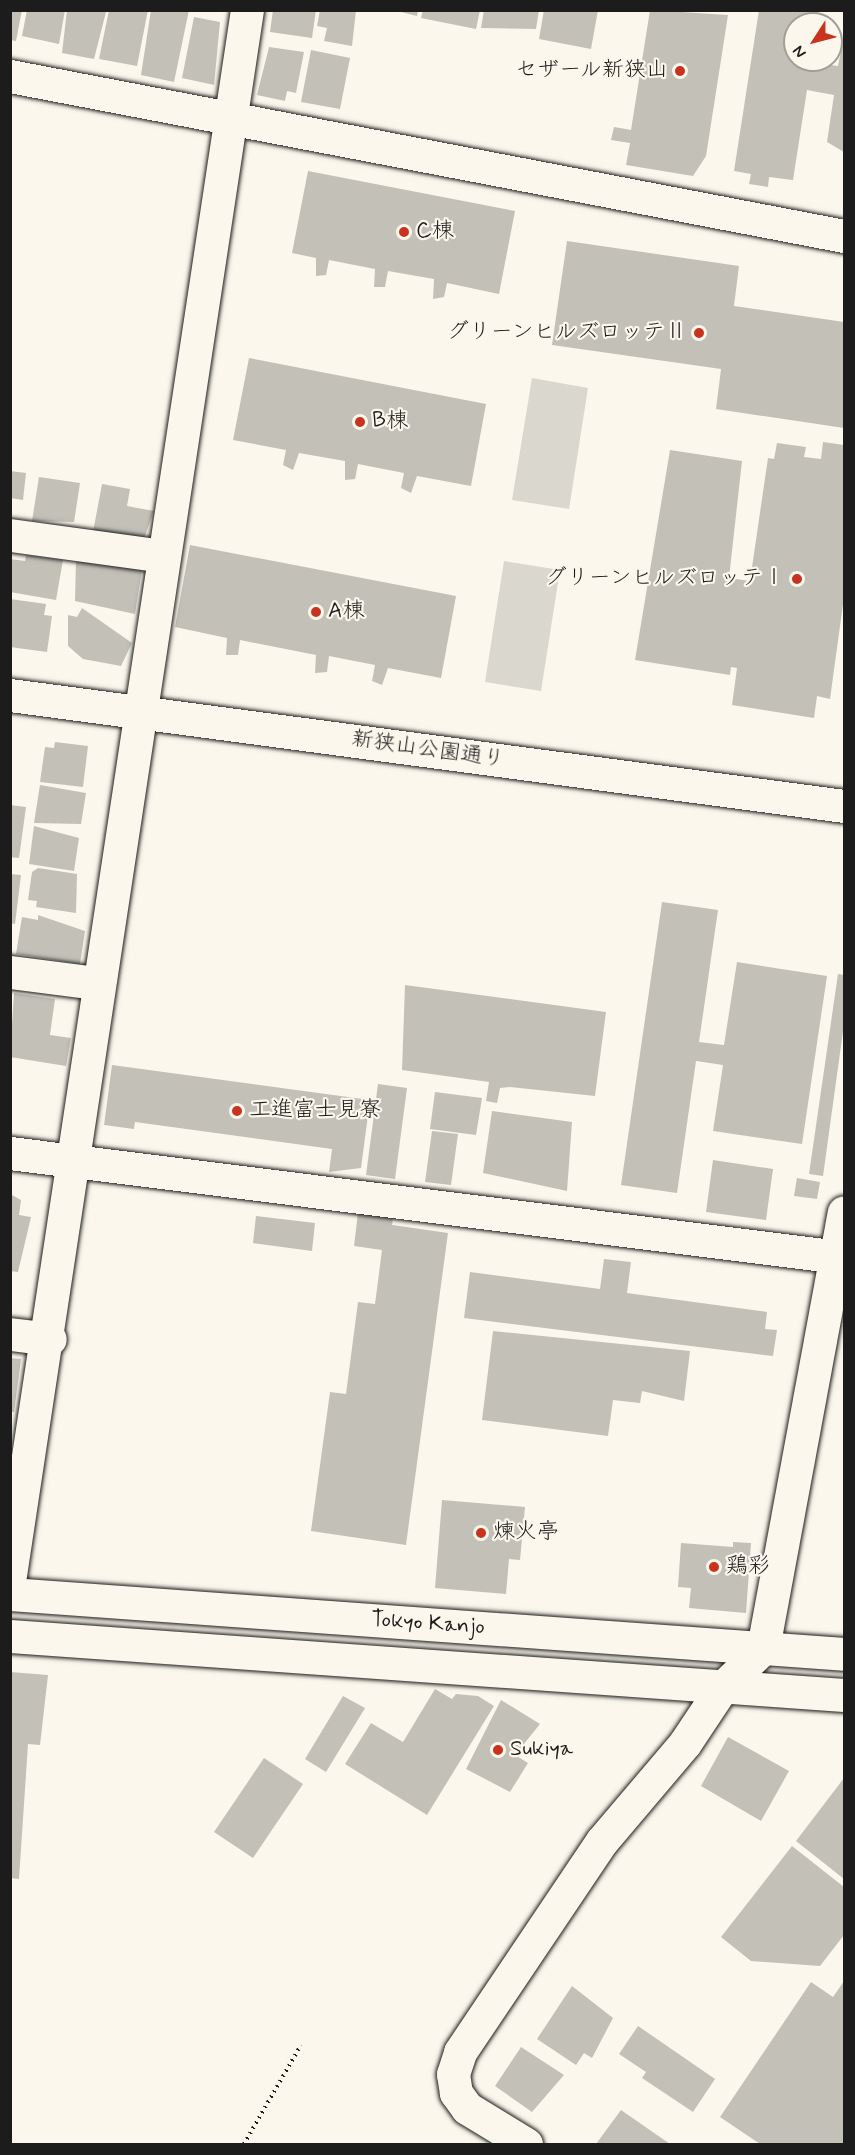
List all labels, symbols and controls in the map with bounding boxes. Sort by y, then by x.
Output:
north arrow [783,12,843,72]
text: N [788,41,811,62]
place label: セザール新狭山 [514,58,668,84]
marker: セザール新狭山 [673,64,687,78]
place label: C棟 [416,219,454,245]
marker: C棟 [397,225,411,239]
place label: グリーンヒルズロッテⅡ [445,320,687,346]
marker: グリーンヒルズロッテⅡ [692,326,706,340]
place label: B棟 [372,409,408,435]
marker: B棟 [353,415,367,429]
place label: グリーンヒルズロッテⅠ [543,566,785,592]
marker: グリーンヒルズロッテⅠ [790,572,804,586]
place label: A棟 [328,599,364,625]
marker: A棟 [309,605,323,619]
street label: 新狭山公園通り [350,726,506,774]
place label: 工進富士見寮 [249,1098,381,1124]
marker: 工進富士見寮 [230,1104,244,1118]
place label: 煉火亭 [493,1520,559,1546]
marker: 煉火亭 [474,1526,488,1540]
place label: 鶏彩 [726,1554,770,1580]
marker: 鶏彩 [707,1560,721,1574]
street label: Tokyo Kanjo [371,1607,485,1641]
place label: Sukiya [510,1737,573,1763]
marker: Sukiya [491,1743,505,1757]

